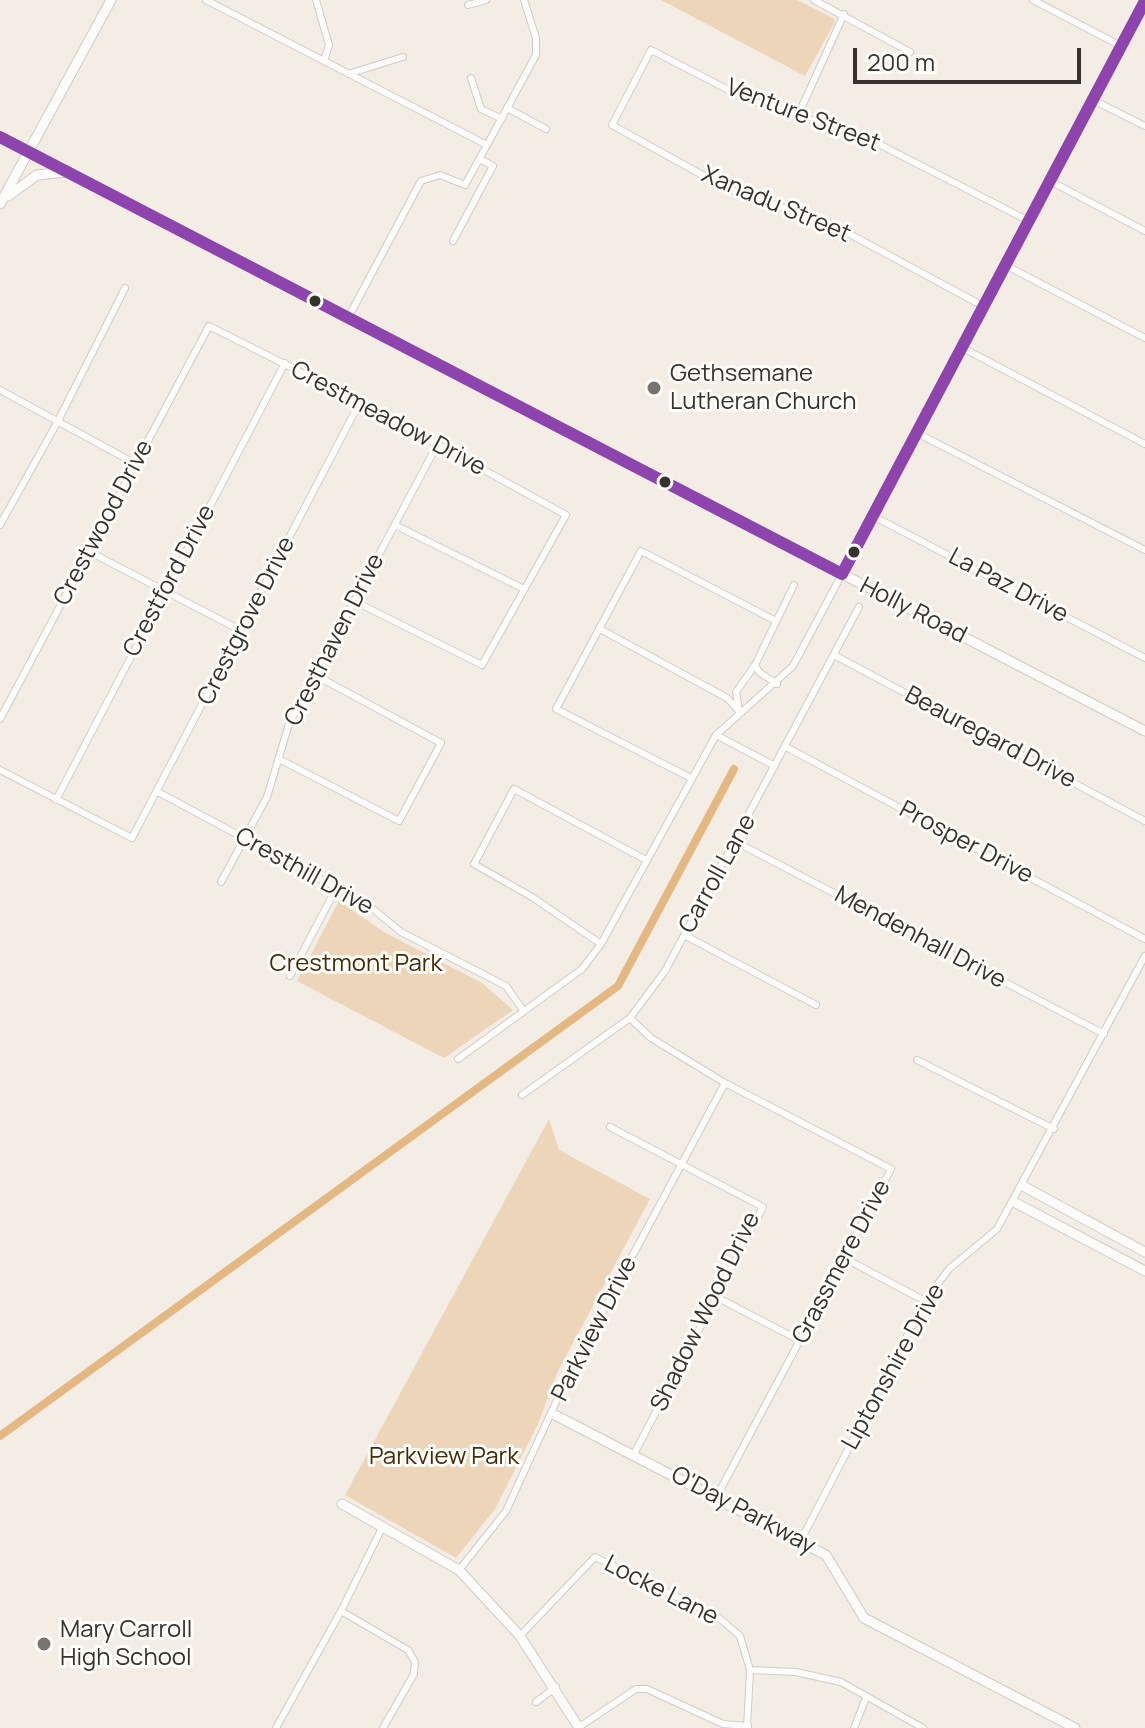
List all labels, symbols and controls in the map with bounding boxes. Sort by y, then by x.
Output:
scale bar [857,32,1085,82]
text: 200 m [867,45,935,78]
street label: Venture Street [722,73,884,159]
street label: Xanadu Street [697,161,855,249]
unlabelled marker [307,293,323,309]
street label: Crestmeadow Drive [286,355,490,483]
place label: Gethsemane Lutheran Church [670,360,857,416]
marker: Gethsemane Lutheran Church [645,379,663,397]
street label: Crestwood Drive [48,435,160,611]
unlabelled marker [657,474,673,490]
street label: Crestford Drive [118,500,222,662]
street label: Crestgrove Drive [192,532,302,710]
street label: La Paz Drive [943,542,1073,630]
unlabelled marker [846,544,862,560]
street label: Cresthaven Drive [279,549,391,731]
street label: Holly Road [855,572,971,650]
street label: Beauregard Drive [900,681,1080,795]
street label: Prosper Drive [894,796,1038,890]
street label: Carroll Lane [674,809,762,939]
street label: Cresthill Drive [230,822,378,922]
street label: Mendenhall Drive [829,881,1011,995]
park label: Crestmont Park [270,950,442,978]
street label: Grassmere Drive [787,1175,897,1349]
street label: Shadow Wood Drive [645,1208,767,1416]
street label: Parkview Drive [546,1252,644,1406]
street label: Liptonshire Drive [836,1279,952,1455]
park label: Parkview Park [369,1443,519,1471]
street label: O'Day Parkway [666,1461,820,1561]
street label: Locke Lane [599,1550,723,1632]
place label: Mary Carroll High School [60,1616,192,1672]
marker: Mary Carroll High School [35,1635,53,1653]

